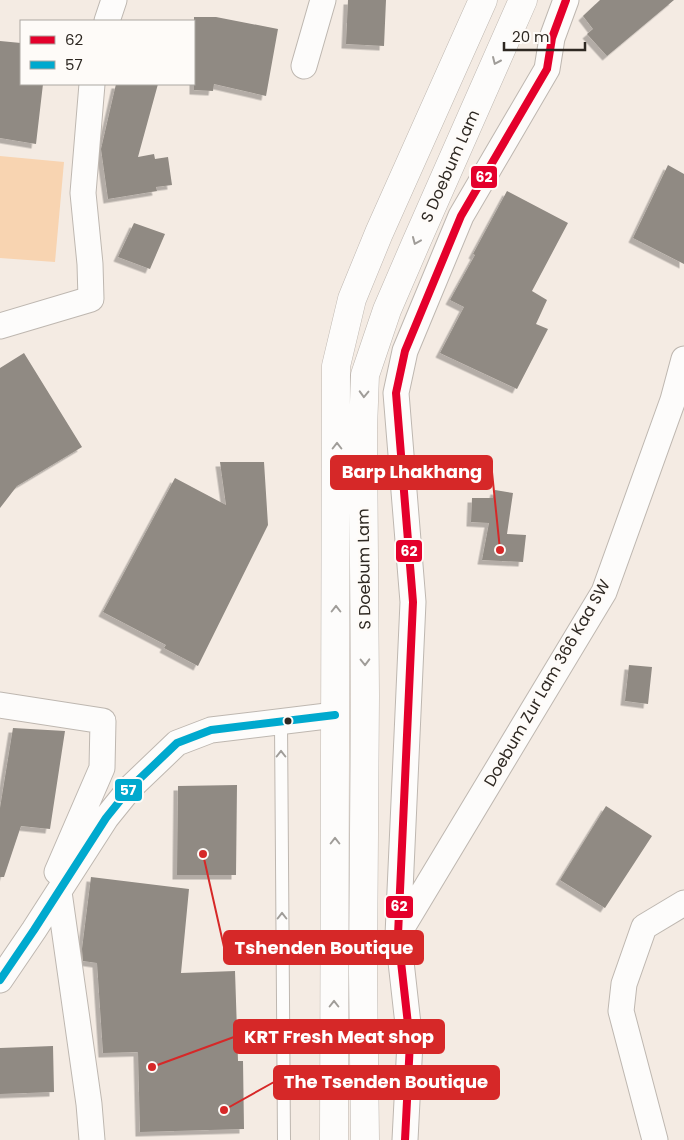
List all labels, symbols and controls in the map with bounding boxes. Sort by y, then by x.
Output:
legend [20,20,195,85]
scale bar [504,20,585,52]
text: 20 m [512,26,550,47]
text: 62 [65,29,83,50]
text: 57 [65,54,83,75]
one-way arrow [491,56,502,65]
street label: S Doebum Lam [415,106,485,226]
line badge: 62 [470,165,498,189]
text: 62 [476,167,492,187]
one-way arrow [412,236,423,245]
one-way arrow [359,390,369,398]
one-way arrow [332,442,342,450]
callout: Barp Lhakhang [331,456,492,489]
text: Barp Lhakhang [342,459,482,484]
street label: S Doebum Lam [351,508,377,630]
line badge: 62 [395,539,423,563]
text: 62 [401,541,417,561]
street label: Doebum Zur Lam 366 Kaa SW [478,575,616,791]
one-way arrow [331,605,341,612]
one-way arrow [360,658,370,666]
unlabelled marker [283,716,293,726]
one-way arrow [276,750,286,758]
line badge: 57 [114,778,143,802]
text: 57 [120,780,137,800]
one-way arrow [330,837,340,845]
line badge: 62 [385,895,414,919]
text: 62 [391,896,407,916]
one-way arrow [277,912,287,920]
callout: Tshenden Boutique [224,931,423,964]
text: Tshenden Boutique [235,935,413,960]
one-way arrow [329,1000,339,1008]
callout: KRT Fresh Meat shop [234,1020,444,1053]
text: KRT Fresh Meat shop [244,1024,434,1049]
callout: The Tsenden Boutique [274,1066,499,1099]
text: The Tsenden Boutique [284,1069,488,1094]

